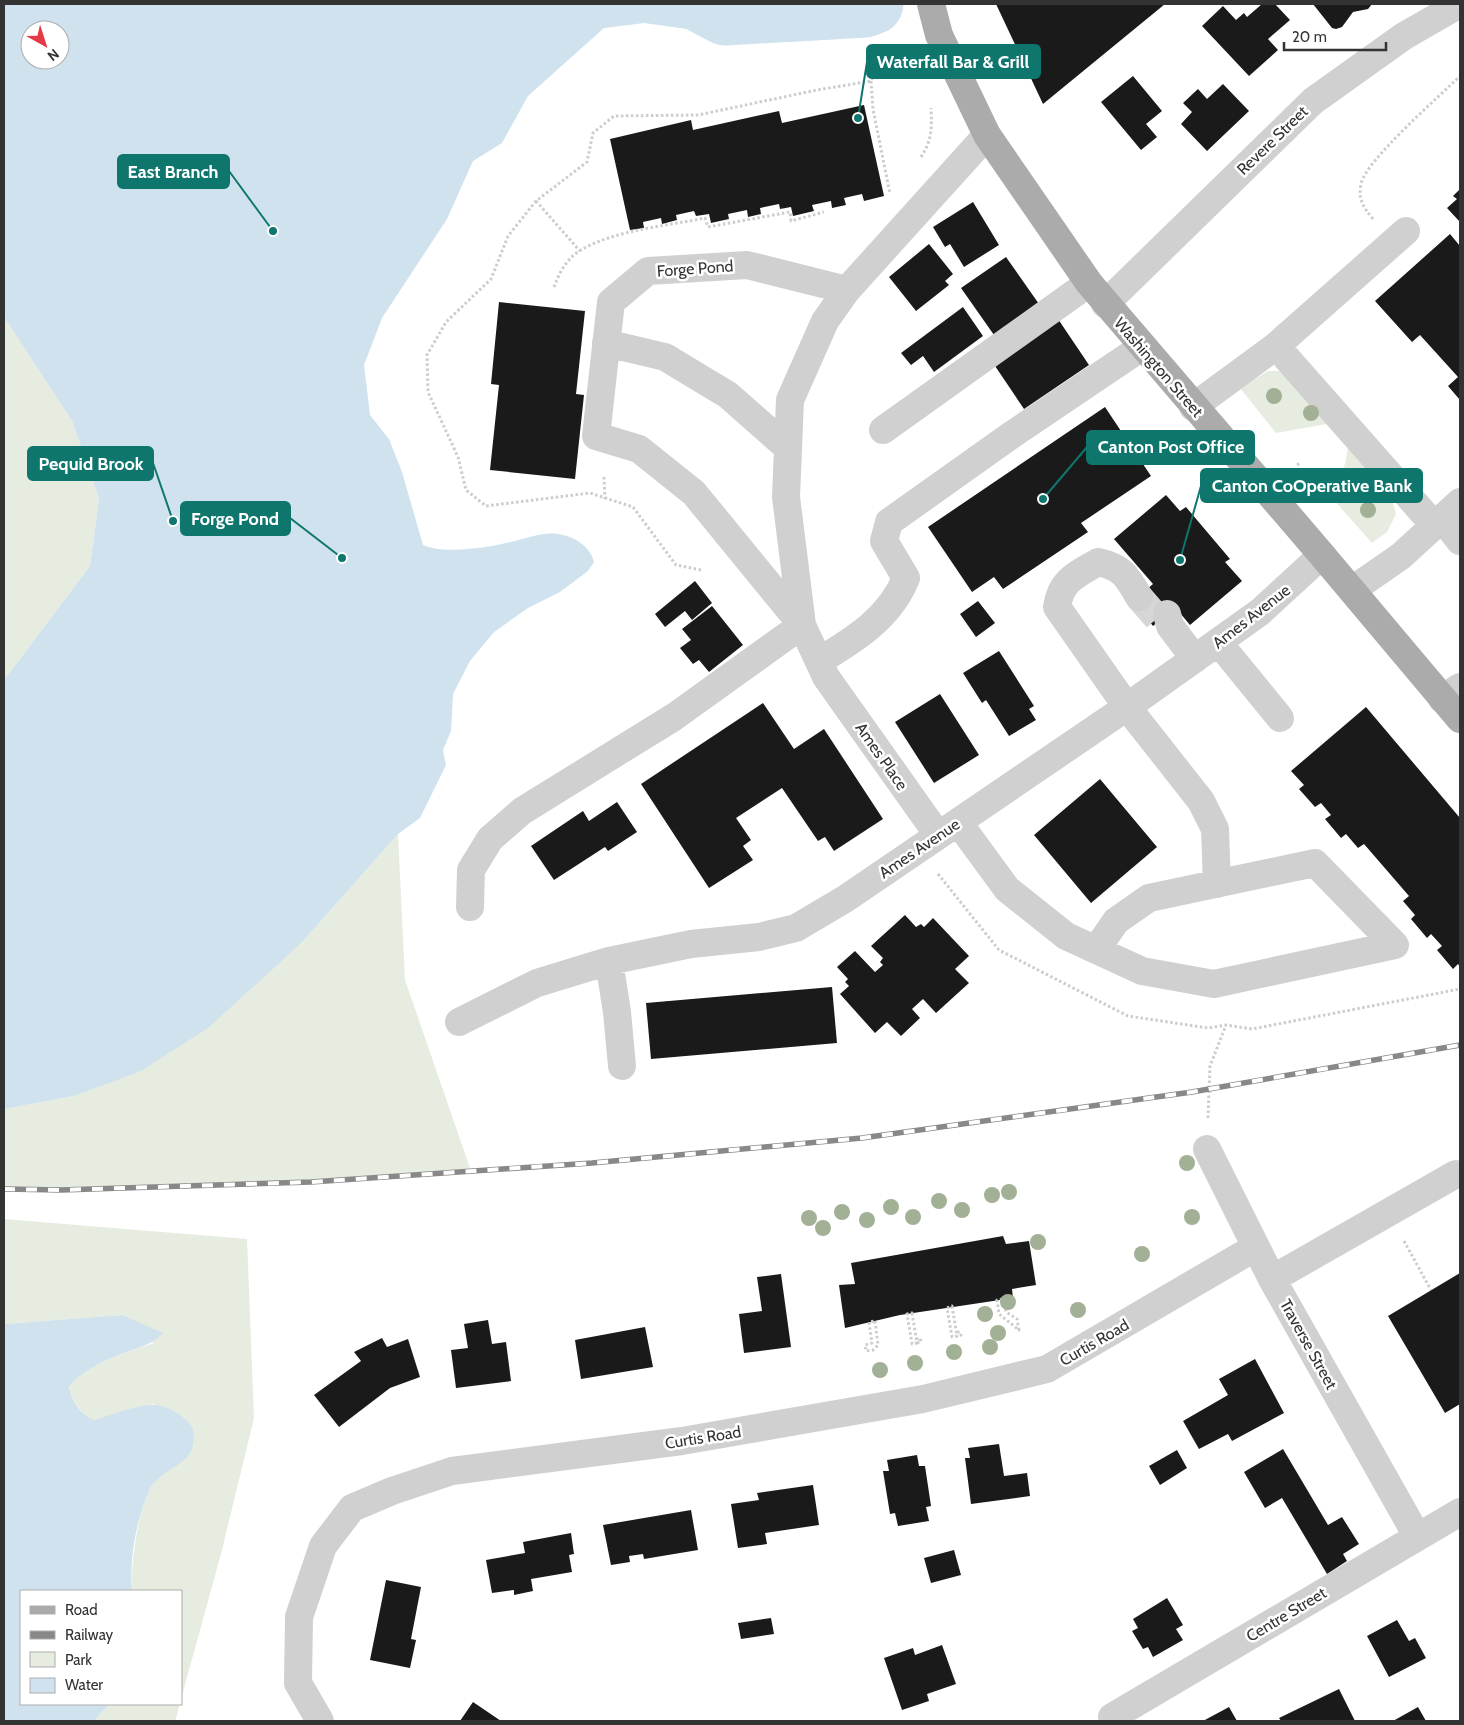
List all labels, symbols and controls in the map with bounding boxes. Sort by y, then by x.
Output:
north arrow [20,20,70,70]
scale bar [1284,20,1386,52]
text: 20 m [1292,28,1327,46]
text: N [44,45,63,65]
callout: Waterfall Bar & Grill [867,45,1040,78]
text: Waterfall Bar & Grill [877,51,1030,73]
street label: Revere Street [1233,101,1312,179]
callout: East Branch [118,155,229,188]
text: East Branch [127,161,219,183]
street label: Forge Pond [656,256,734,281]
street label: Washington Street [1110,314,1207,421]
callout: Canton Post Office [1087,431,1254,464]
text: Canton Post Office [1098,436,1244,458]
callout: Pequid Brook [28,447,153,480]
text: Pequid Brook [39,453,144,475]
callout: Canton CoOperative Bank [1201,469,1422,502]
text: Canton CoOperative Bank [1212,475,1412,497]
callout: Forge Pond [181,502,290,535]
text: Forge Pond [191,508,279,530]
street label: Ames Avenue [1209,580,1294,653]
street label: Ames Place [851,719,912,794]
street label: Ames Avenue [875,815,963,882]
street label: Traverse Street [1276,1296,1341,1393]
street label: Curtis Road [1056,1315,1132,1370]
street label: Curtis Road [664,1422,742,1453]
street label: Centre Street [1243,1583,1330,1646]
legend [20,1590,182,1705]
text: Road [65,1601,98,1619]
text: Railway [65,1626,114,1644]
text: Park [65,1651,92,1669]
text: Water [65,1676,103,1694]

